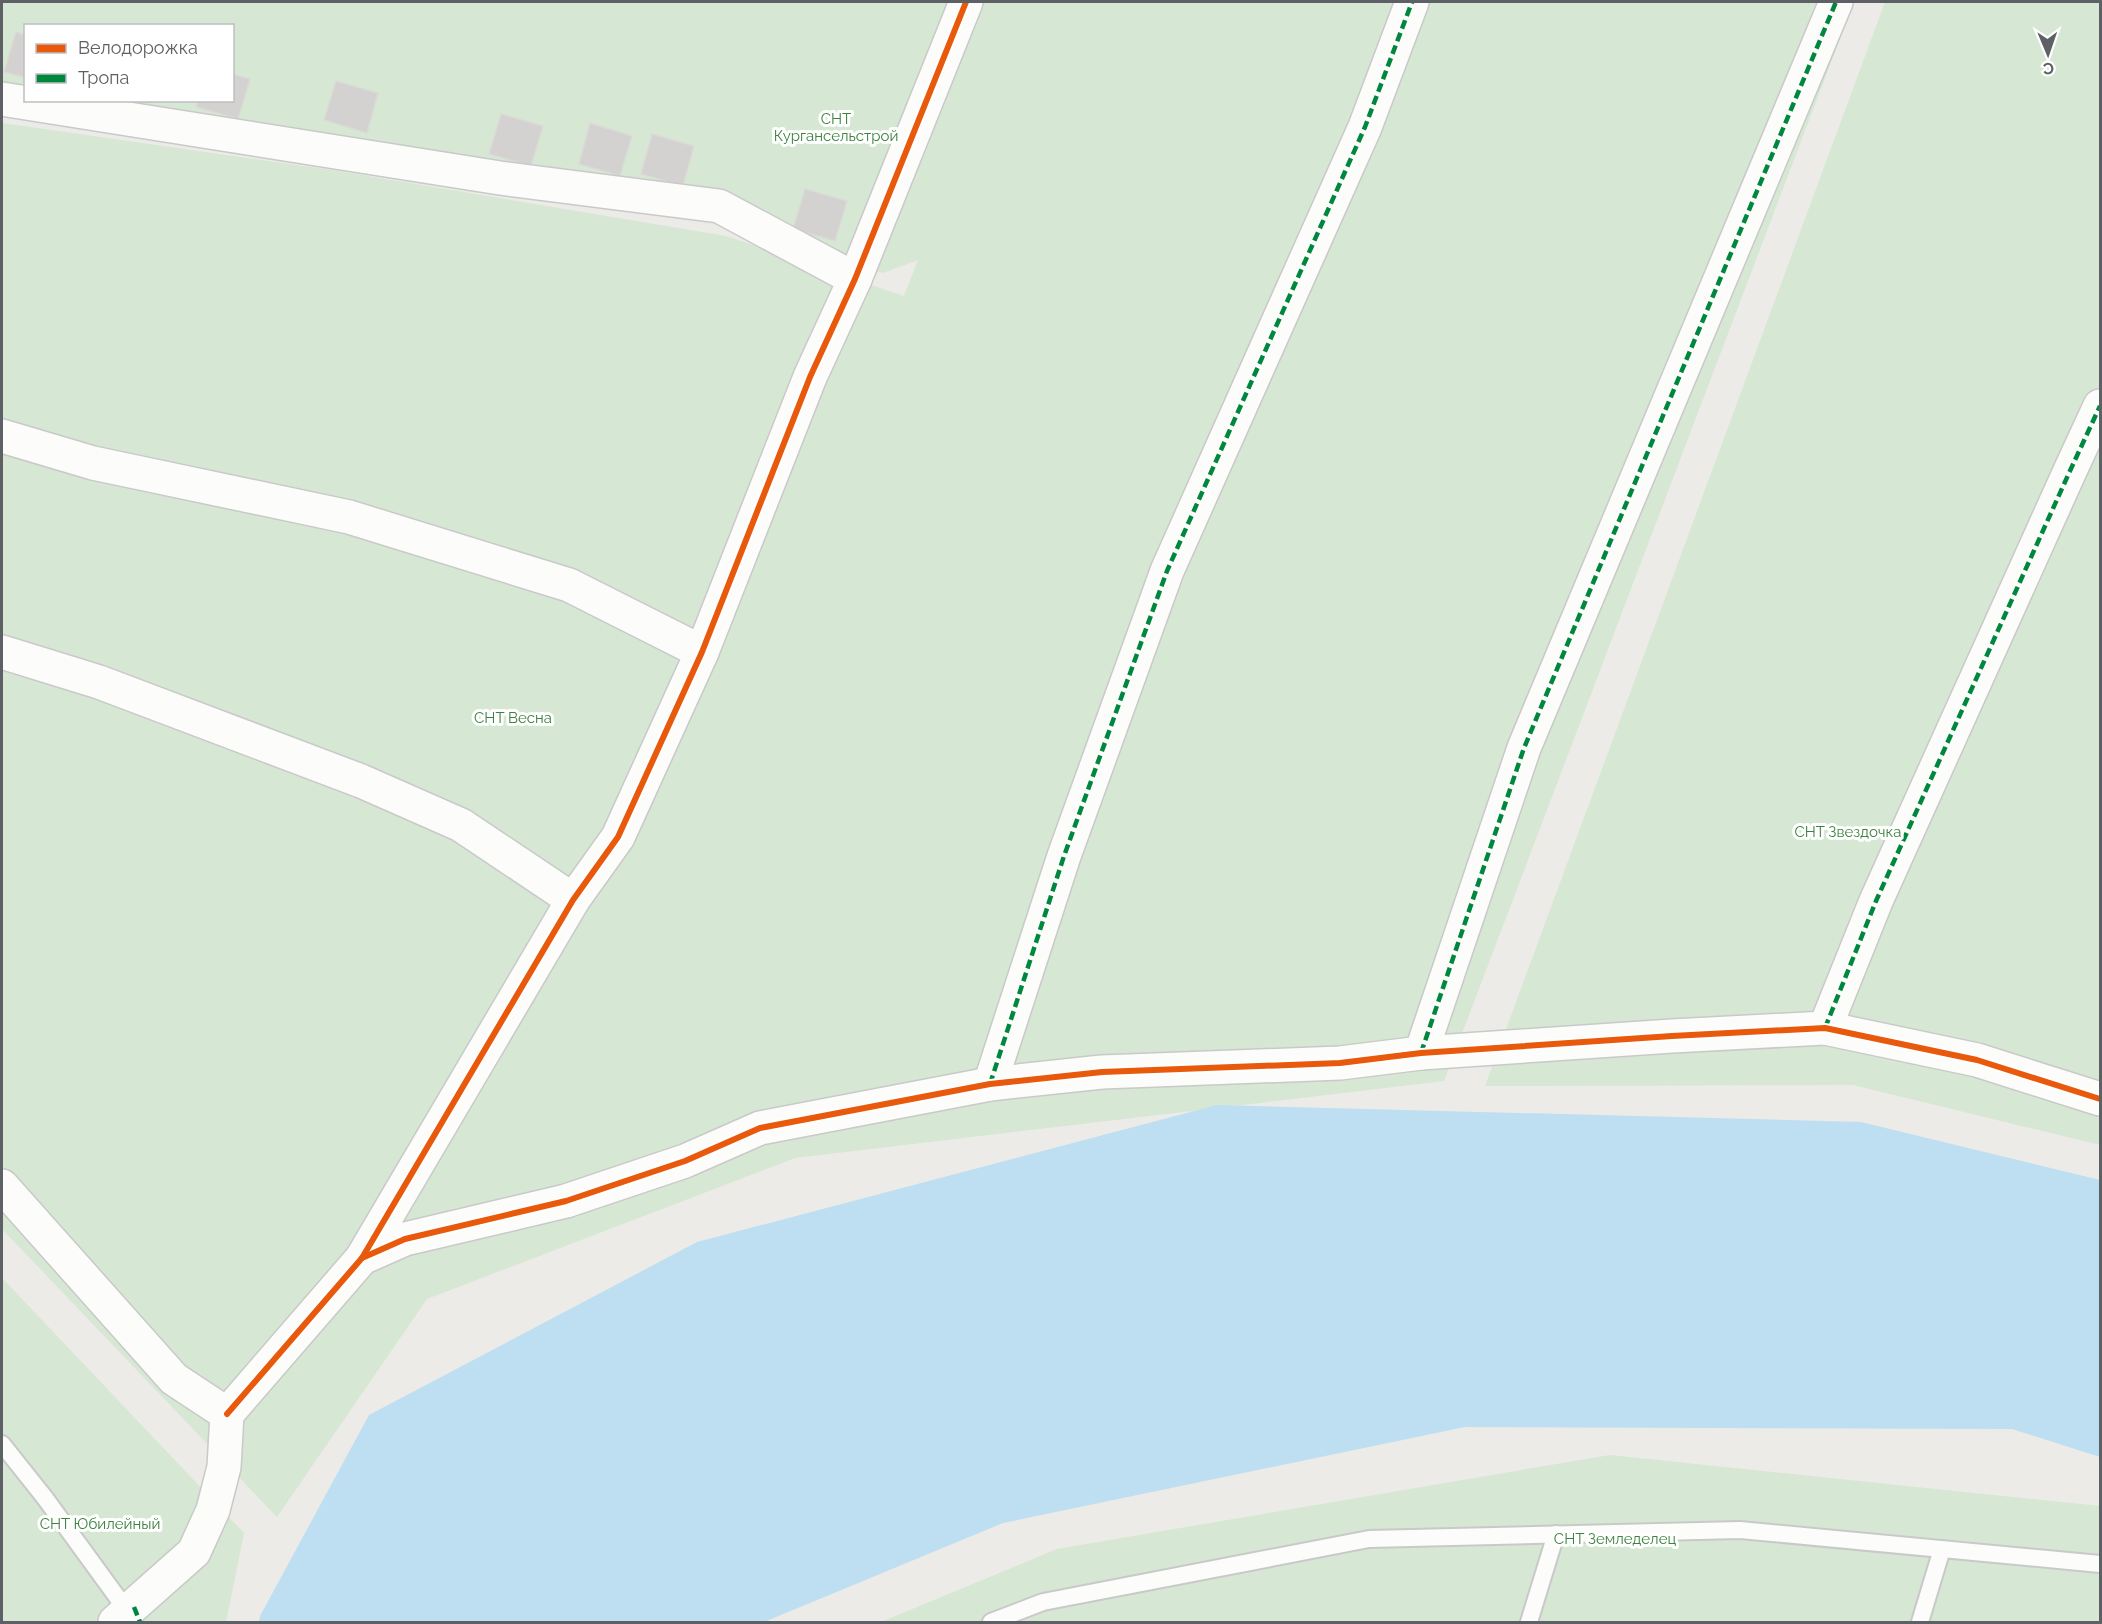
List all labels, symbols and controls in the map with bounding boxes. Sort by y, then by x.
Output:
legend [24,24,234,102]
north arrow [2018,24,2078,84]
text: Велодорожка [78,37,198,58]
text: С [2043,59,2054,78]
text: Тропа [78,67,129,88]
park label: СНТ Кургансельстрой [774,110,898,145]
park label: СНТ Весна [474,709,552,727]
park label: СНТ Звездочка [1794,823,1902,841]
park label: СНТ Юбилейный [40,1515,160,1533]
park label: СНТ Земледелец [1554,1530,1676,1548]

